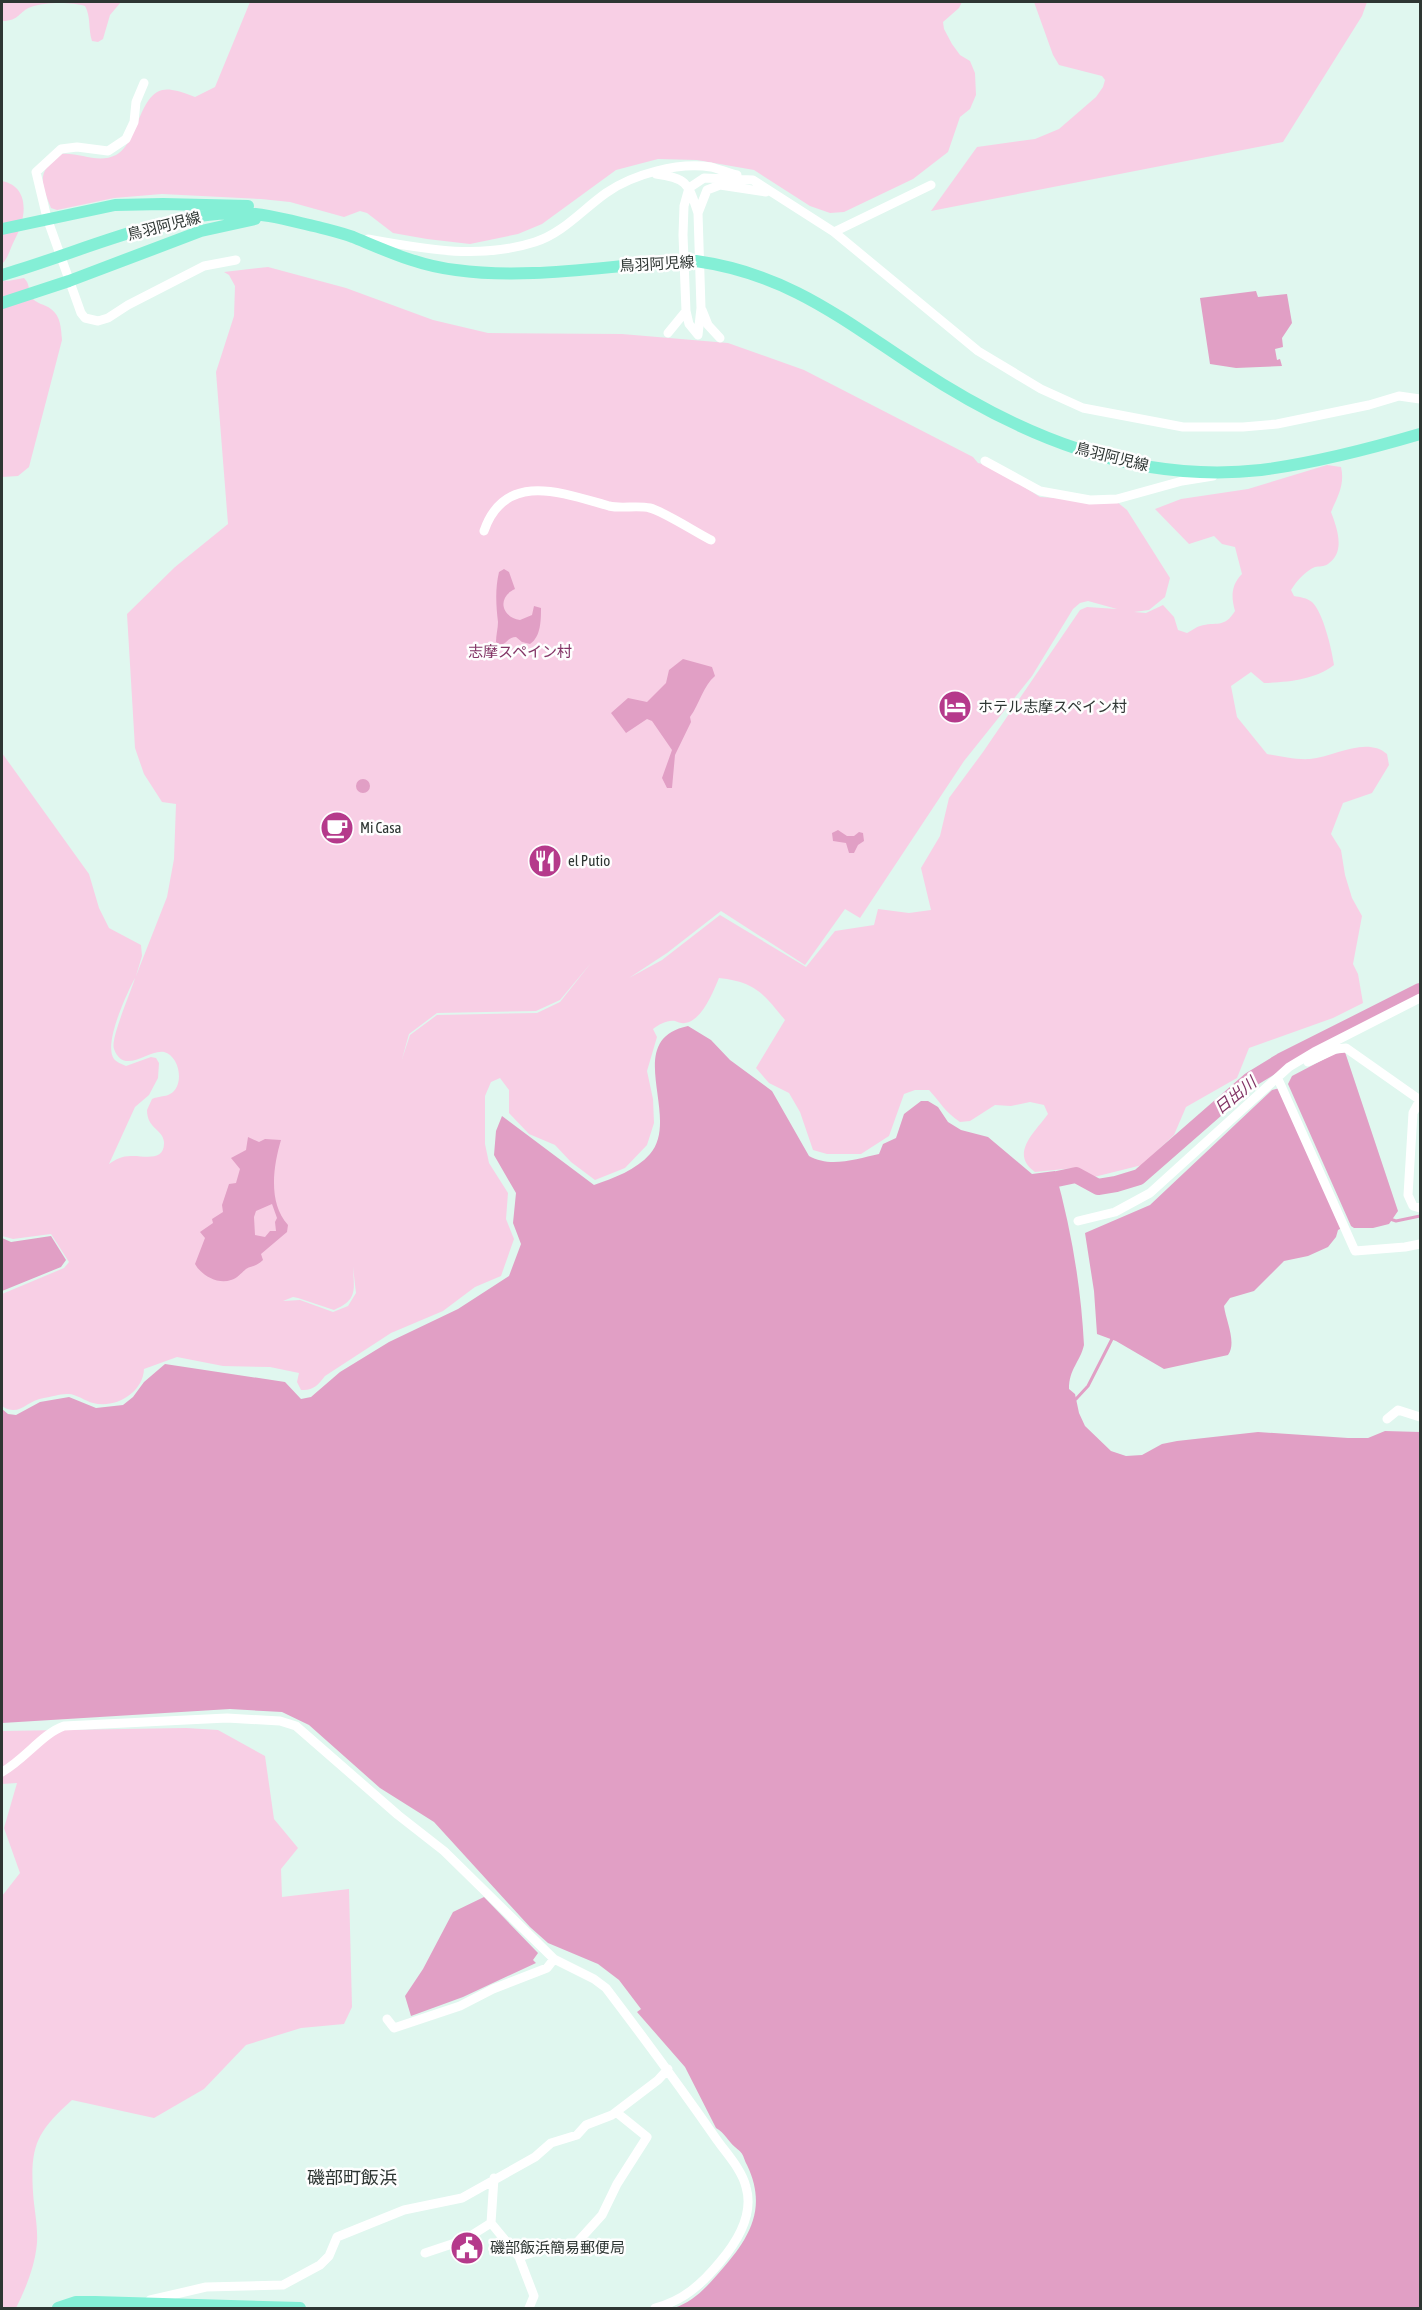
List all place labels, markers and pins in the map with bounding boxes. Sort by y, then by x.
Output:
hotel icon: ホテル志摩スペイン村 [937,689,973,725]
place label: ホテル志摩スペイン村 [978,698,1127,715]
cafe icon: Mi Casa [319,810,355,846]
place label: Mi Casa [360,819,402,836]
restaurant icon: el Putio [527,843,563,879]
place label: el Putio [568,852,610,869]
public building icon: 磯部飯浜簡易郵便局 [449,2230,485,2266]
place label: 磯部飯浜簡易郵便局 [490,2239,625,2256]

